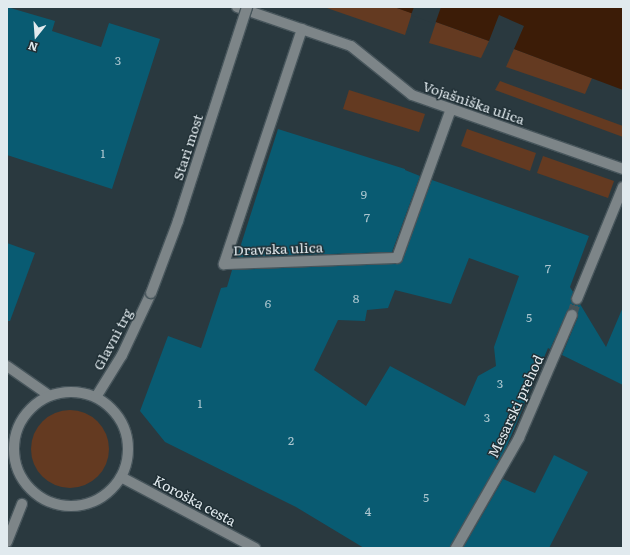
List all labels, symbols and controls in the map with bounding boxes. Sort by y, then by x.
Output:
north arrow [16,16,56,56]
text: N [26,38,39,56]
house number: 3 [115,54,121,68]
street label: Vojašniška ulica [421,77,527,127]
street label: Stari most [168,112,206,182]
house number: 1 [101,147,105,161]
house number: 9 [361,188,367,202]
house number: 7 [364,211,370,225]
street label: Dravska ulica [233,238,323,258]
house number: 7 [545,262,551,276]
house number: 8 [353,292,359,306]
house number: 6 [265,297,271,311]
street label: Glavni trg [89,305,135,373]
house number: 5 [526,311,532,325]
street label: Mesarski prehod [484,352,546,460]
house number: 3 [497,377,503,391]
house number: 1 [198,397,202,411]
house number: 3 [484,411,490,425]
house number: 2 [288,434,294,448]
street label: Koroška cesta [151,471,239,529]
house number: 5 [423,491,429,505]
house number: 4 [365,505,371,519]

